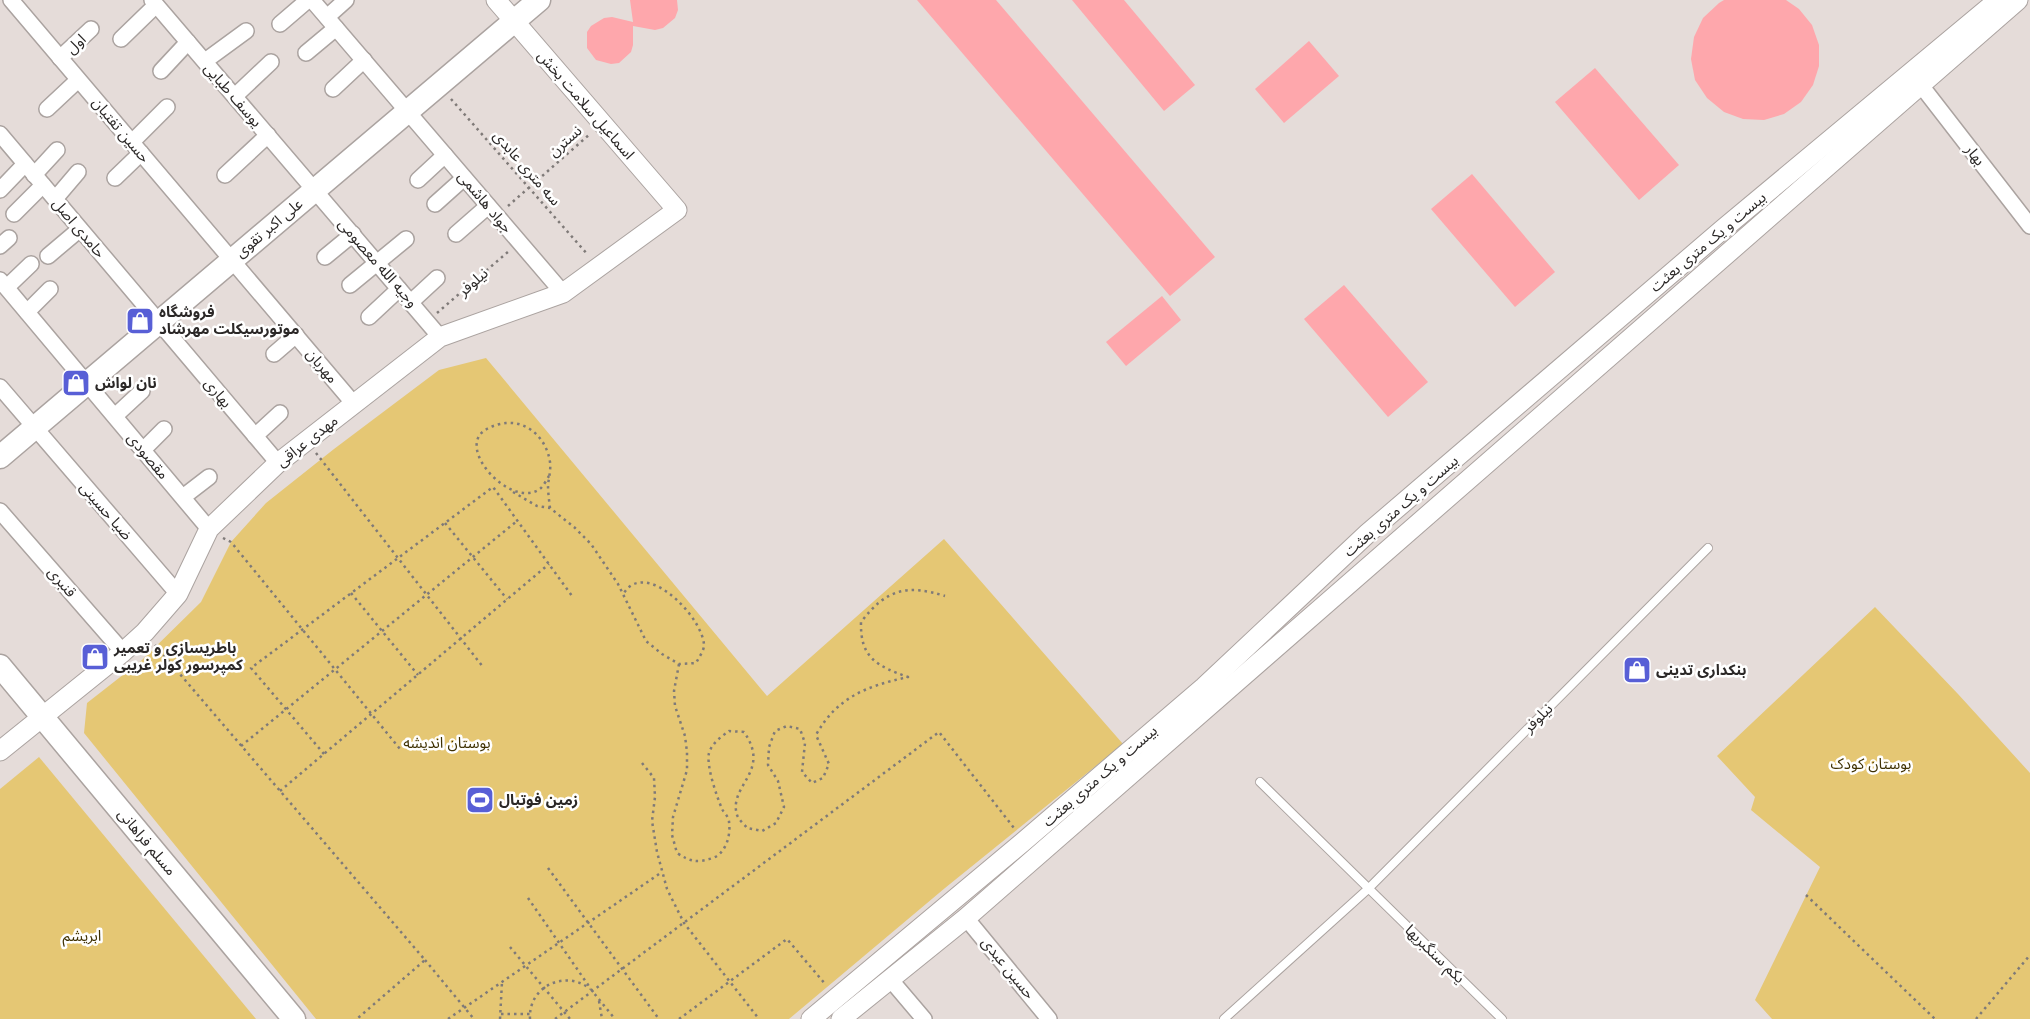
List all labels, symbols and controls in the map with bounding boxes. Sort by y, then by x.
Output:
street label: اول [62,30,90,58]
street label: اسماعیل سلامت بخش [534,46,639,163]
street label: یوسف طبایی [200,59,266,131]
street label: حسین تفتیان [88,93,154,167]
street label: نسترن [544,121,585,160]
street label: سه متری عابدی [490,126,565,209]
street label: بهار [1961,140,1990,169]
street label: جواد هاشمی [454,167,517,237]
street label: بیست و یک متری بعثت [1646,188,1770,296]
street label: حامدی اصل [49,194,110,262]
street label: علی اکبر تقوی [231,194,307,261]
street label: وجیه الله معصومی [335,214,422,311]
street label: نیلوفر [453,263,492,301]
place label: فروشگاه موتورسیکلت مهرشاد [159,302,299,338]
shop icon: فروشگاه موتورسیکلت مهرشاد [125,306,155,336]
street label: مهربان [302,344,342,387]
shop icon: نان لواش [61,368,91,398]
place label: نان لواش [95,373,157,392]
street label: بهاری [201,374,236,411]
street label: مهدی عراقی [272,411,341,471]
street label: مقصودی [123,428,173,483]
street label: بیست و یک متری بعثت [1339,451,1462,561]
street label: ضیا حسینی [76,478,137,544]
street label: قنبری [44,562,81,601]
place label: باطریسازی و تعمیر کمپرسور کولر غریبی [113,638,243,675]
shop icon: باطریسازی و تعمیر کمپرسور کولر غریبی [80,642,110,672]
shop icon: بنکداری تدینی [1622,655,1652,685]
place label: بنکداری تدینی [1656,660,1747,679]
street label: نیلوفر [1518,699,1556,737]
street label: بیست و یک متری بعثت [1038,721,1161,831]
park label: بوستان اندیشه [403,733,491,752]
park label: بوستان کودک [1831,754,1911,773]
sports icon: زمین فوتبال [465,785,495,815]
place label: زمین فوتبال [499,790,578,809]
street label: مسلم فراهانی [112,804,181,880]
street label: یکم سنگبریها [1400,920,1469,988]
park label: ابریشم [63,926,101,947]
street label: حسین عبدی [978,933,1039,1003]

